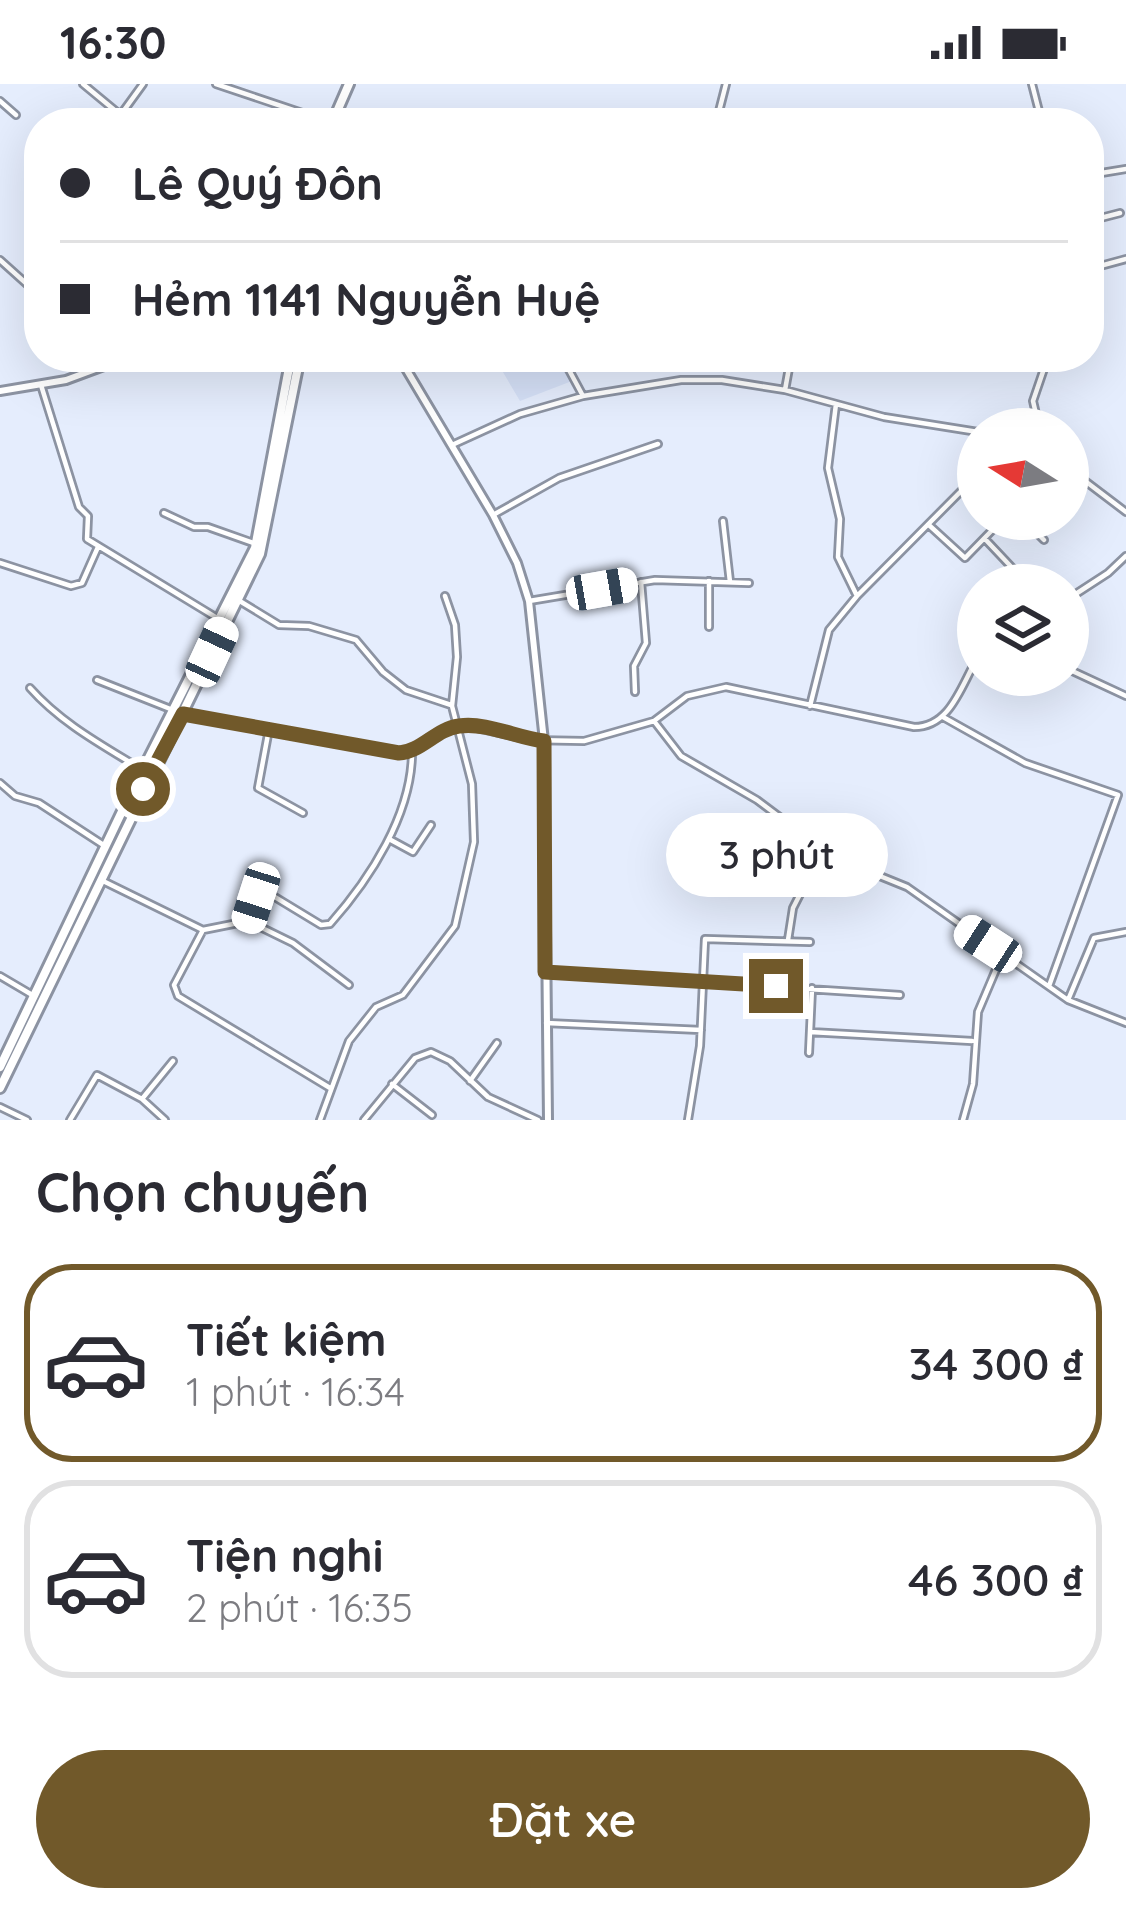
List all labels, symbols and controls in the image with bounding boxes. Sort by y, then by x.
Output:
text: 16:30 [60,14,166,70]
text: Lê Quý Đôn [132,155,383,211]
text: Hẻm 1141 Nguyễn Huệ [132,271,601,327]
north arrow [957,408,1089,540]
map controls [957,408,1089,696]
button: layers [957,564,1089,696]
car [563,565,641,613]
car [180,612,244,692]
route start [116,762,170,816]
callout: 3 phút [665,812,887,896]
text: 3 phút [719,830,835,879]
car [228,858,284,938]
car [948,909,1028,979]
route end [749,959,803,1013]
text: Chọn chuyến [36,1158,369,1226]
icon: car [42,1309,150,1417]
text: Tiết kiệm [186,1311,387,1367]
text: 34 300 ₫ [909,1335,1084,1391]
text: 1 phút · 16:34 [186,1367,405,1416]
icon: car [42,1525,150,1633]
text: Tiện nghi [186,1527,383,1583]
text: 46 300 ₫ [908,1551,1084,1607]
text: 2 phút · 16:35 [186,1583,413,1632]
button: Đặt xe [36,1750,1090,1888]

